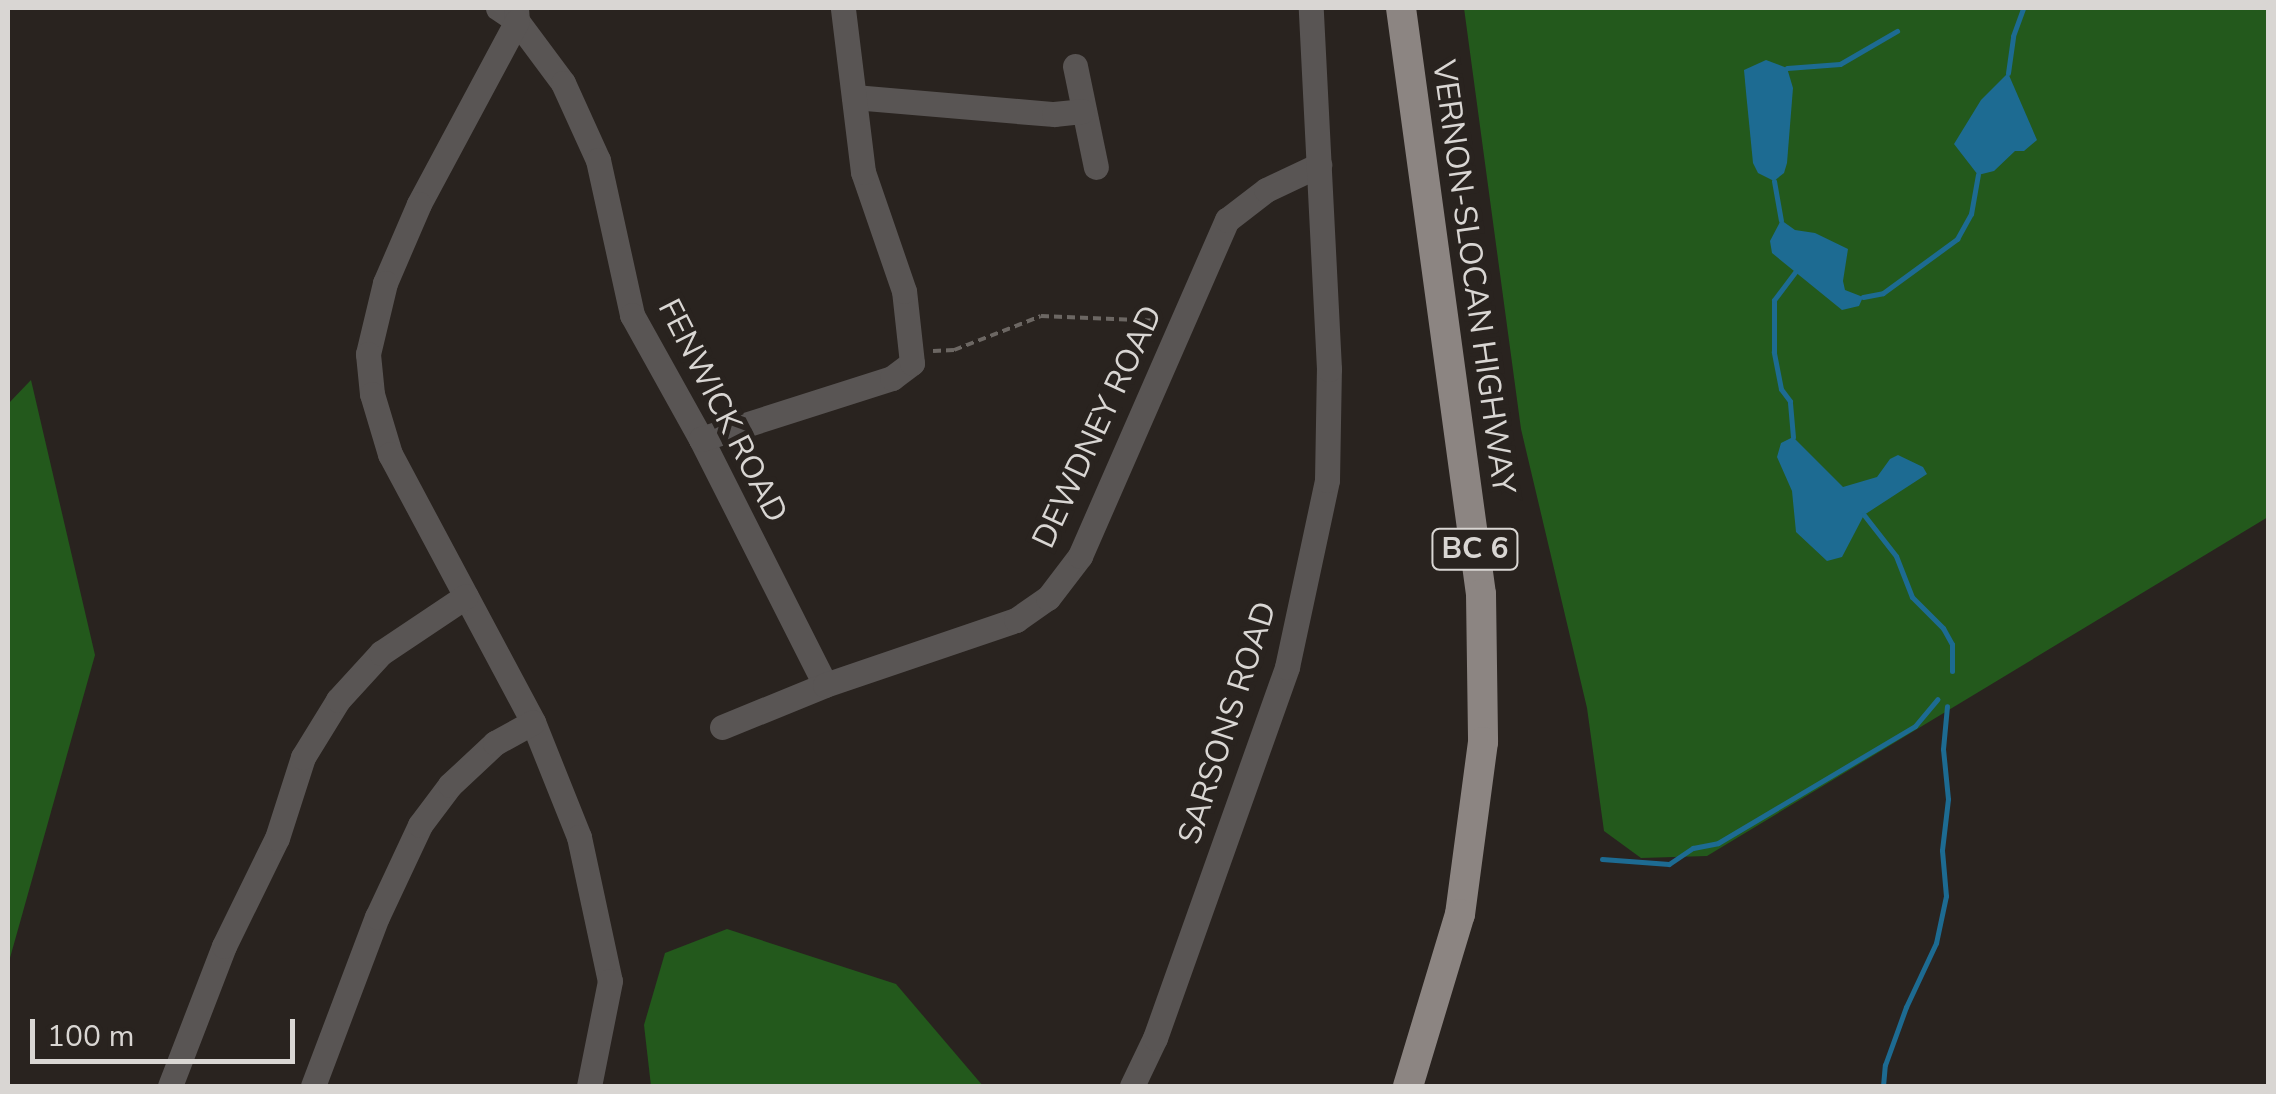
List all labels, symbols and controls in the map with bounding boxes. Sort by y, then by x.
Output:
street label: VERNON-SLOCAN HIGHWAY [1424,58,1522,496]
street label: FENWICK ROAD [649,293,795,529]
street label: DEWDNEY ROAD [1025,300,1171,554]
road number: BC 6 [1430,524,1520,574]
street label: SARSONS ROAD [1171,597,1285,849]
scale bar [35,999,300,1061]
text: 100 m [47,1016,134,1057]

